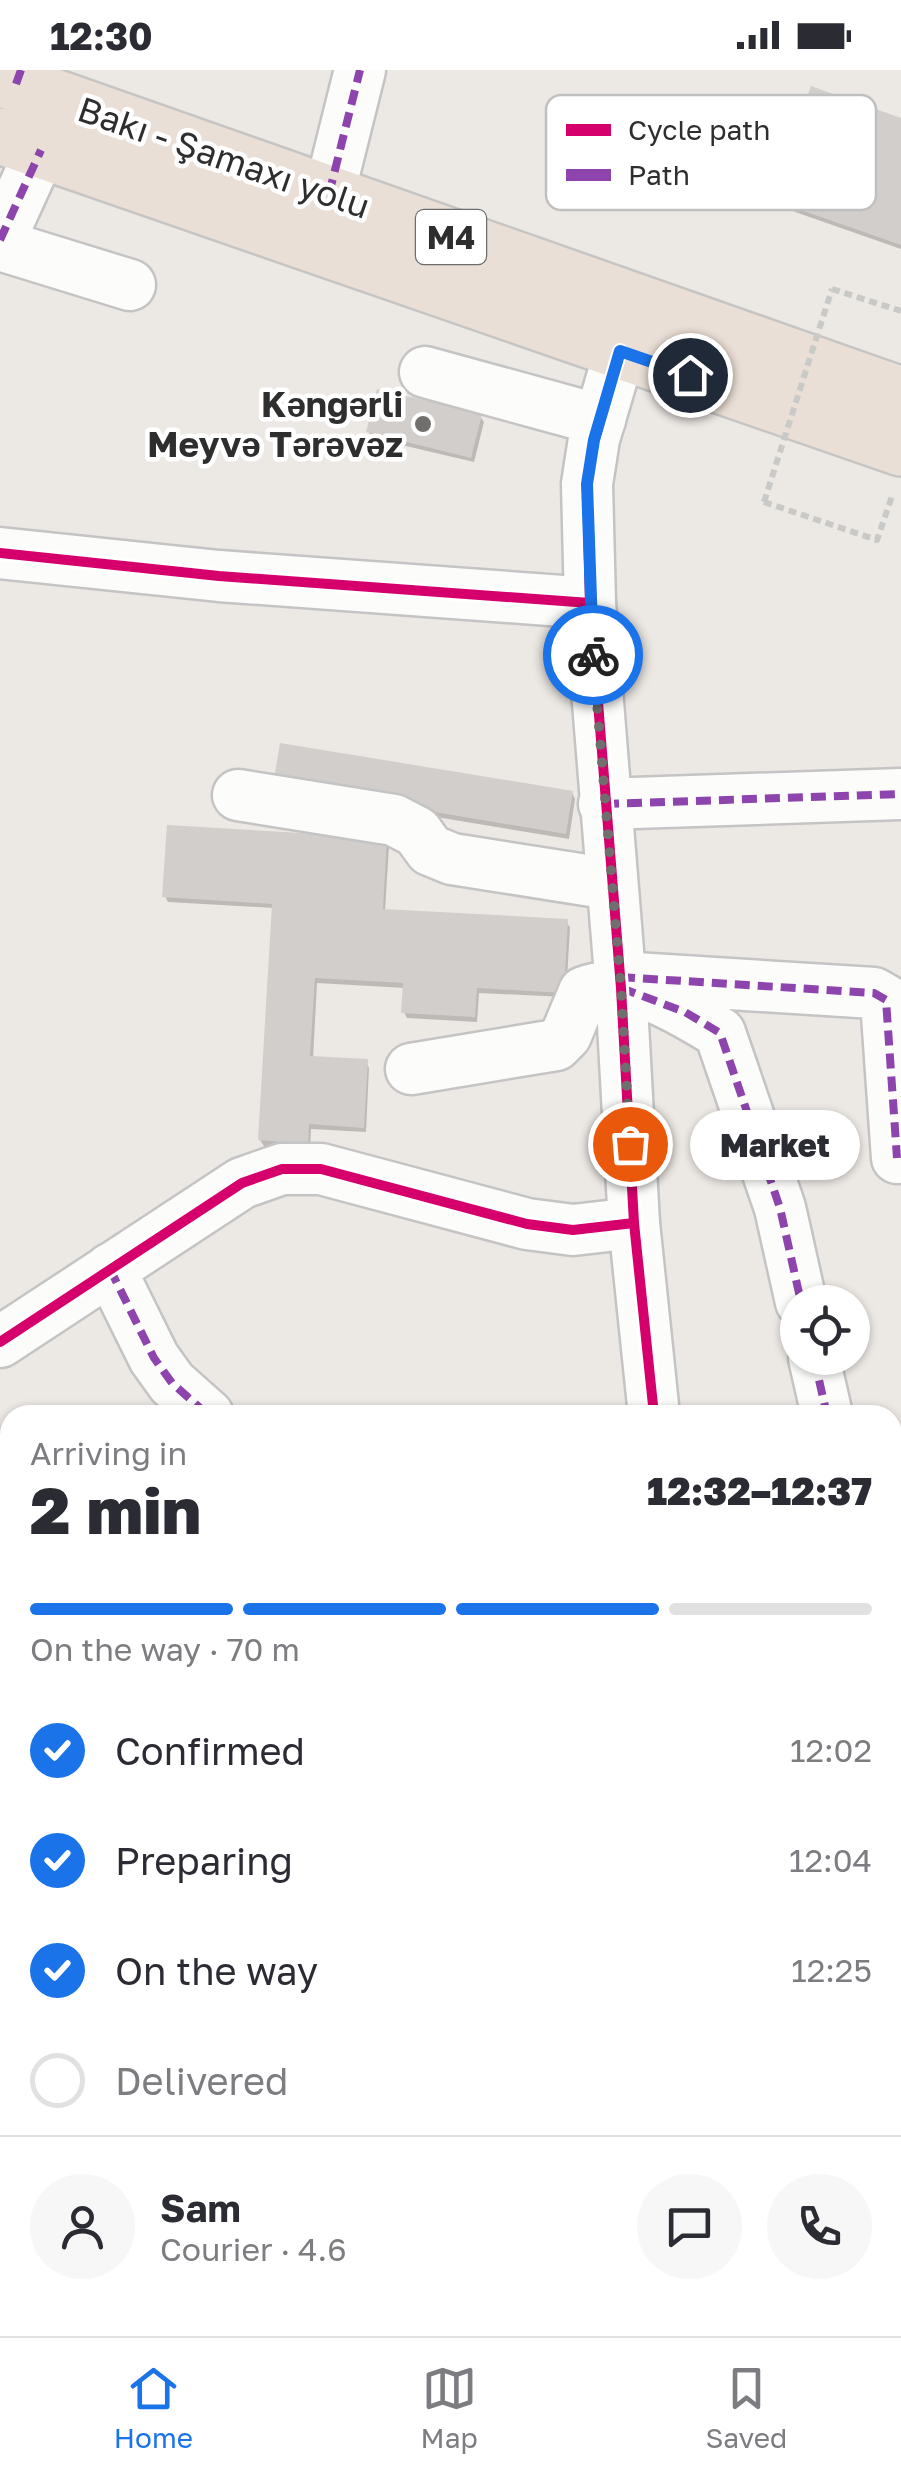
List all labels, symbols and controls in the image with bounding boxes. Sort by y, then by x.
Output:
text: 12:30 [50,13,153,58]
street label: Bakı - Şamaxı yolu [73,87,375,227]
legend [546,95,876,210]
text: Cycle path [628,113,771,146]
text: Path [628,158,690,191]
road number: M4 [416,210,486,264]
pin [648,333,733,418]
icon: home [663,348,718,403]
place label: Kəngərli Meyvə Tərəvəz [147,383,403,465]
marker: Kəngərli Meyvə Tərəvəz [412,413,434,435]
courier [543,605,643,705]
icon: bike [566,628,621,683]
pin [588,1102,673,1187]
callout: Market [690,1109,860,1179]
icon: bag [603,1117,658,1172]
text: Market [720,1126,830,1164]
map controls [780,1285,870,1375]
button: locate [780,1285,870,1375]
text: Arriving in [30,1434,187,1472]
text: 12:32–12:37 [647,1468,872,1513]
text: 2 min [30,1470,201,1548]
text: On the way · 70 m [30,1630,300,1668]
icon: check [30,1723,85,1778]
text: Confirmed [115,1728,305,1773]
text: 12:02 [790,1731,872,1769]
icon: check [30,1833,85,1888]
text: Preparing [115,1838,293,1883]
text: 12:04 [789,1841,872,1879]
icon: check [30,1943,85,1998]
text: On the way [115,1948,318,1993]
text: 12:25 [791,1951,872,1989]
text: Delivered [115,2058,288,2103]
button: person [30,2174,135,2279]
button: chat [637,2174,742,2279]
button: phone [767,2174,872,2279]
text: Sam [160,2185,241,2230]
text: Courier · 4.6 [160,2230,347,2268]
tab: Home [114,2361,193,2454]
tab: Map [421,2361,478,2454]
tab: Saved [705,2361,787,2454]

